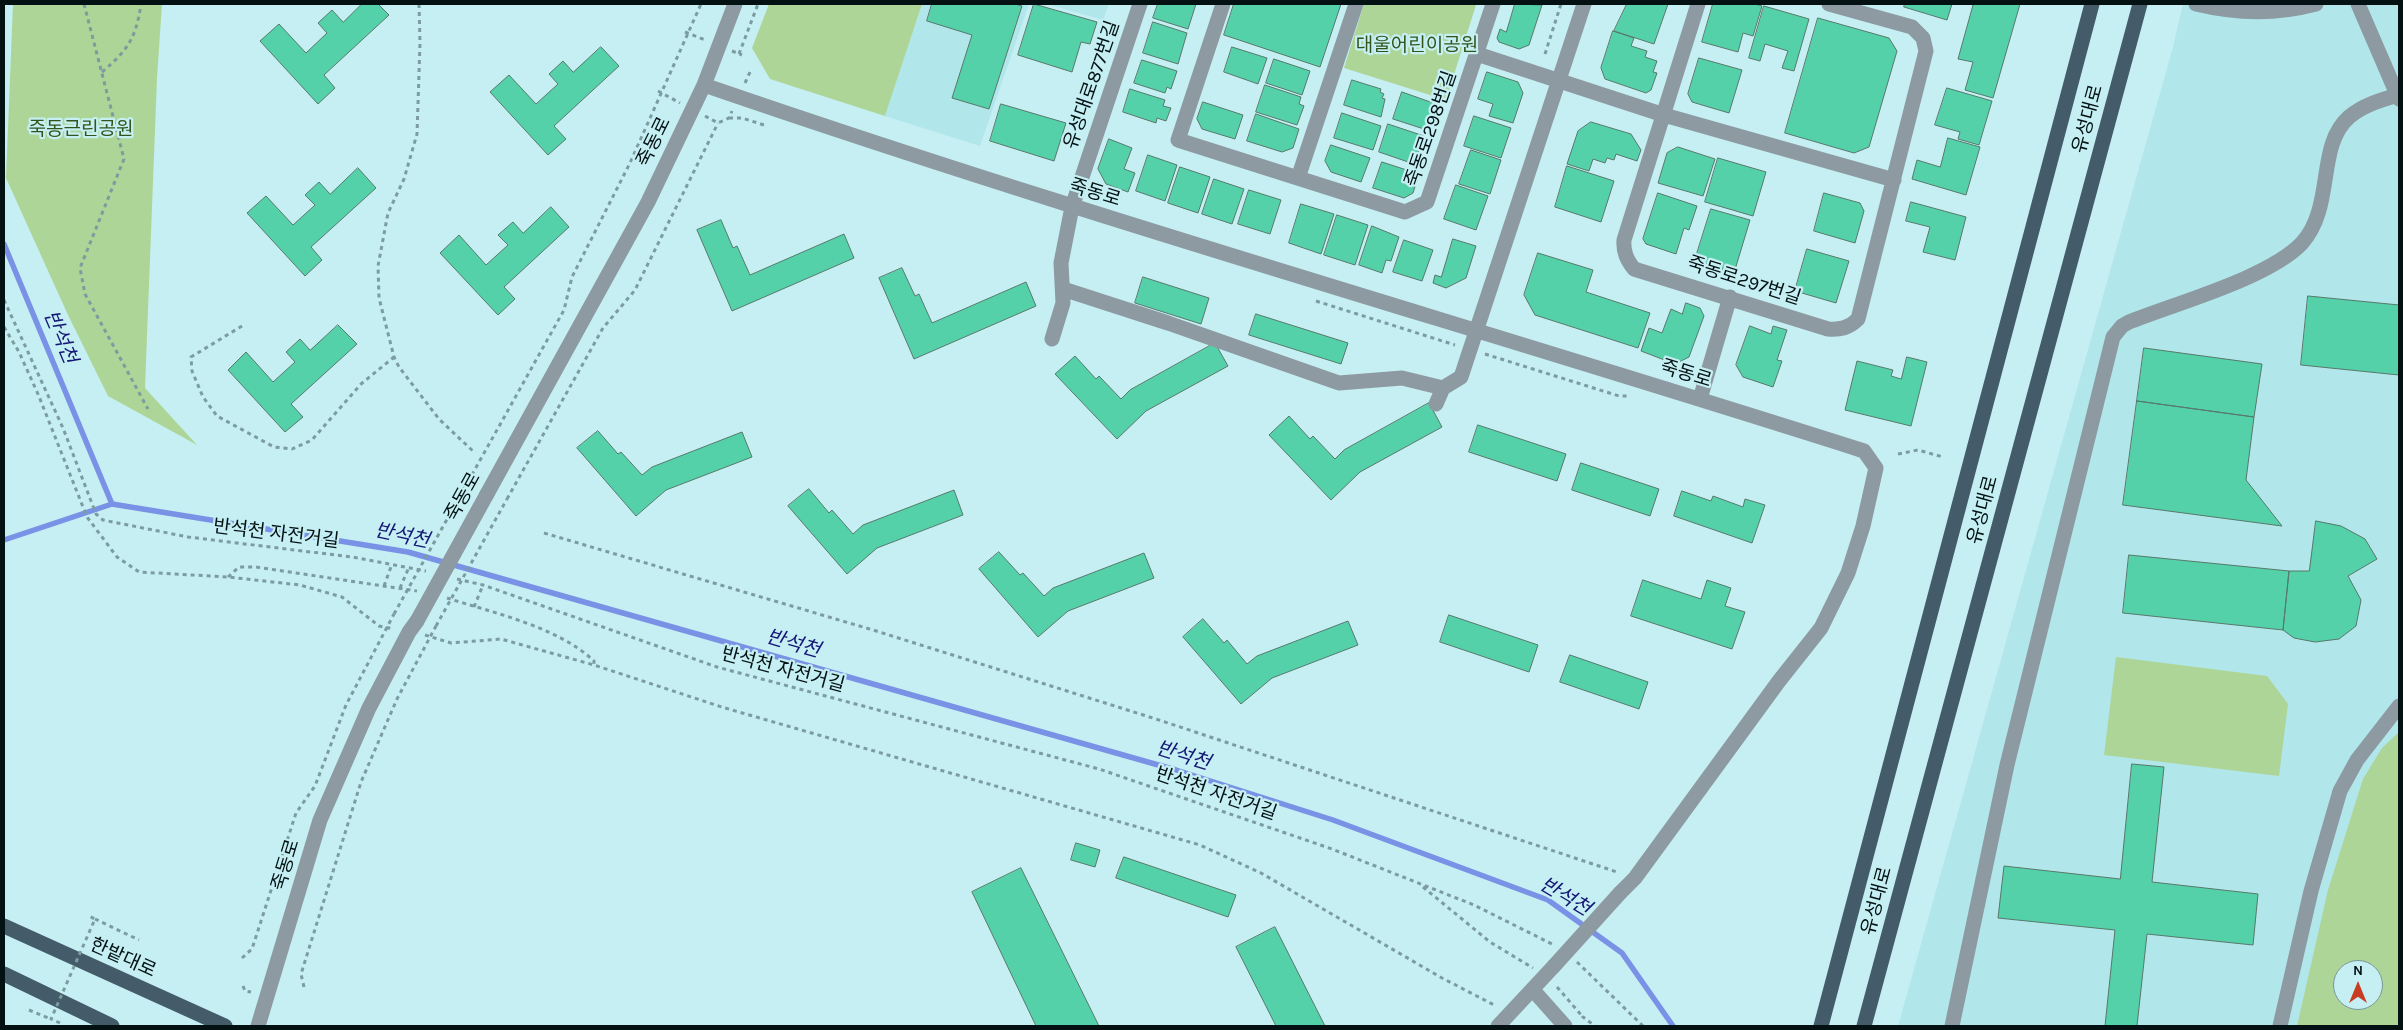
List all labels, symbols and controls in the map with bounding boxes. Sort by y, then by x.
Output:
street label: 유성대로877번길 [1059,18,1125,152]
park label: 대울어린이공원 [1356,35,1478,57]
street label: 죽동로298번길 [1401,68,1461,190]
street label: 유성대로 [2068,82,2108,156]
street label: 죽동로 [632,113,676,171]
park label: 죽동근린공원 [29,119,133,141]
street label: 죽동로 [1067,174,1123,212]
street label: 죽동로297번길 [1684,252,1804,310]
water label: 반석천 [38,307,82,367]
street label: 죽동로 [1658,355,1714,393]
street label: 죽동로 [440,469,486,525]
street label: 유성대로 [1963,473,2003,547]
street label: 반석천 자전거길 [212,515,340,553]
water label: 반석천 [373,519,431,553]
water label: 반석천 [763,625,823,663]
street label: 반석천 자전거길 [719,643,847,697]
water label: 반석천 [1153,736,1213,776]
street label: 반석천 자전거길 [1152,763,1280,825]
street label: 죽동로 [267,837,305,893]
street label: 유성대로 [1857,864,1897,938]
water label: 반석천 [1535,872,1595,922]
street label: 한밭대로 [86,933,160,983]
north arrow [2333,960,2383,1010]
text: N [2353,962,2363,979]

